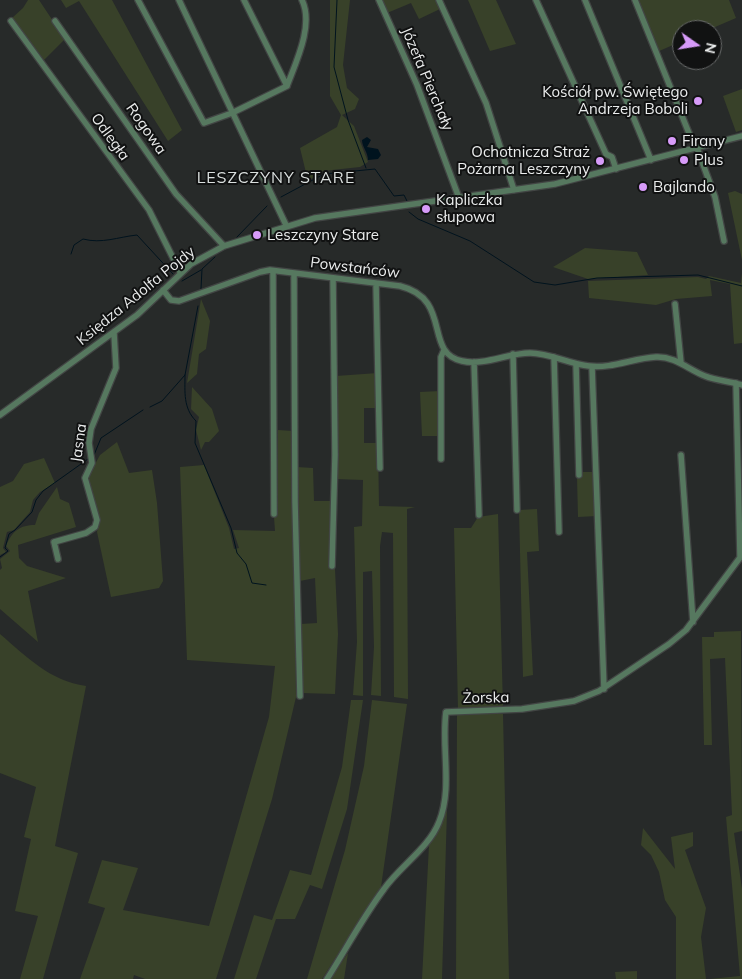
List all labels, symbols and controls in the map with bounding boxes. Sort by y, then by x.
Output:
north arrow [672,20,722,70]
street label: Józefa Pierchały [397,25,457,133]
text: N [701,41,721,55]
place label: Kościół pw. Świętego Andrzeja Boboli [542,83,688,118]
marker: Kościół pw. Świętego Andrzeja Boboli [692,95,704,107]
street label: Rogowa [122,100,170,158]
street label: Odległa [87,110,133,164]
place label: Firany [682,132,725,150]
marker: Firany [666,135,678,147]
place label: Ochotnicza Straż Pożarna Leszczyny [457,143,590,178]
place label: Plus [694,151,723,169]
marker: Plus [678,154,690,166]
marker: Ochotnicza Straż Pożarna Leszczyny [594,155,606,167]
district label: LESZCZYNY STARE [195,168,357,188]
place label: Bajlando [653,178,715,196]
marker: Bajlando [637,181,649,193]
place label: Kapliczka słupowa [436,191,503,226]
marker: Kapliczka słupowa [420,203,432,215]
place label: Leszczyny Stare [267,226,379,244]
marker: Leszczyny Stare [251,229,263,241]
street label: Księdza Adolfa Pojdy [73,243,199,349]
street label: Powstańców [309,254,401,282]
street label: Jasna [67,422,91,464]
street label: Żorska [462,689,510,707]

